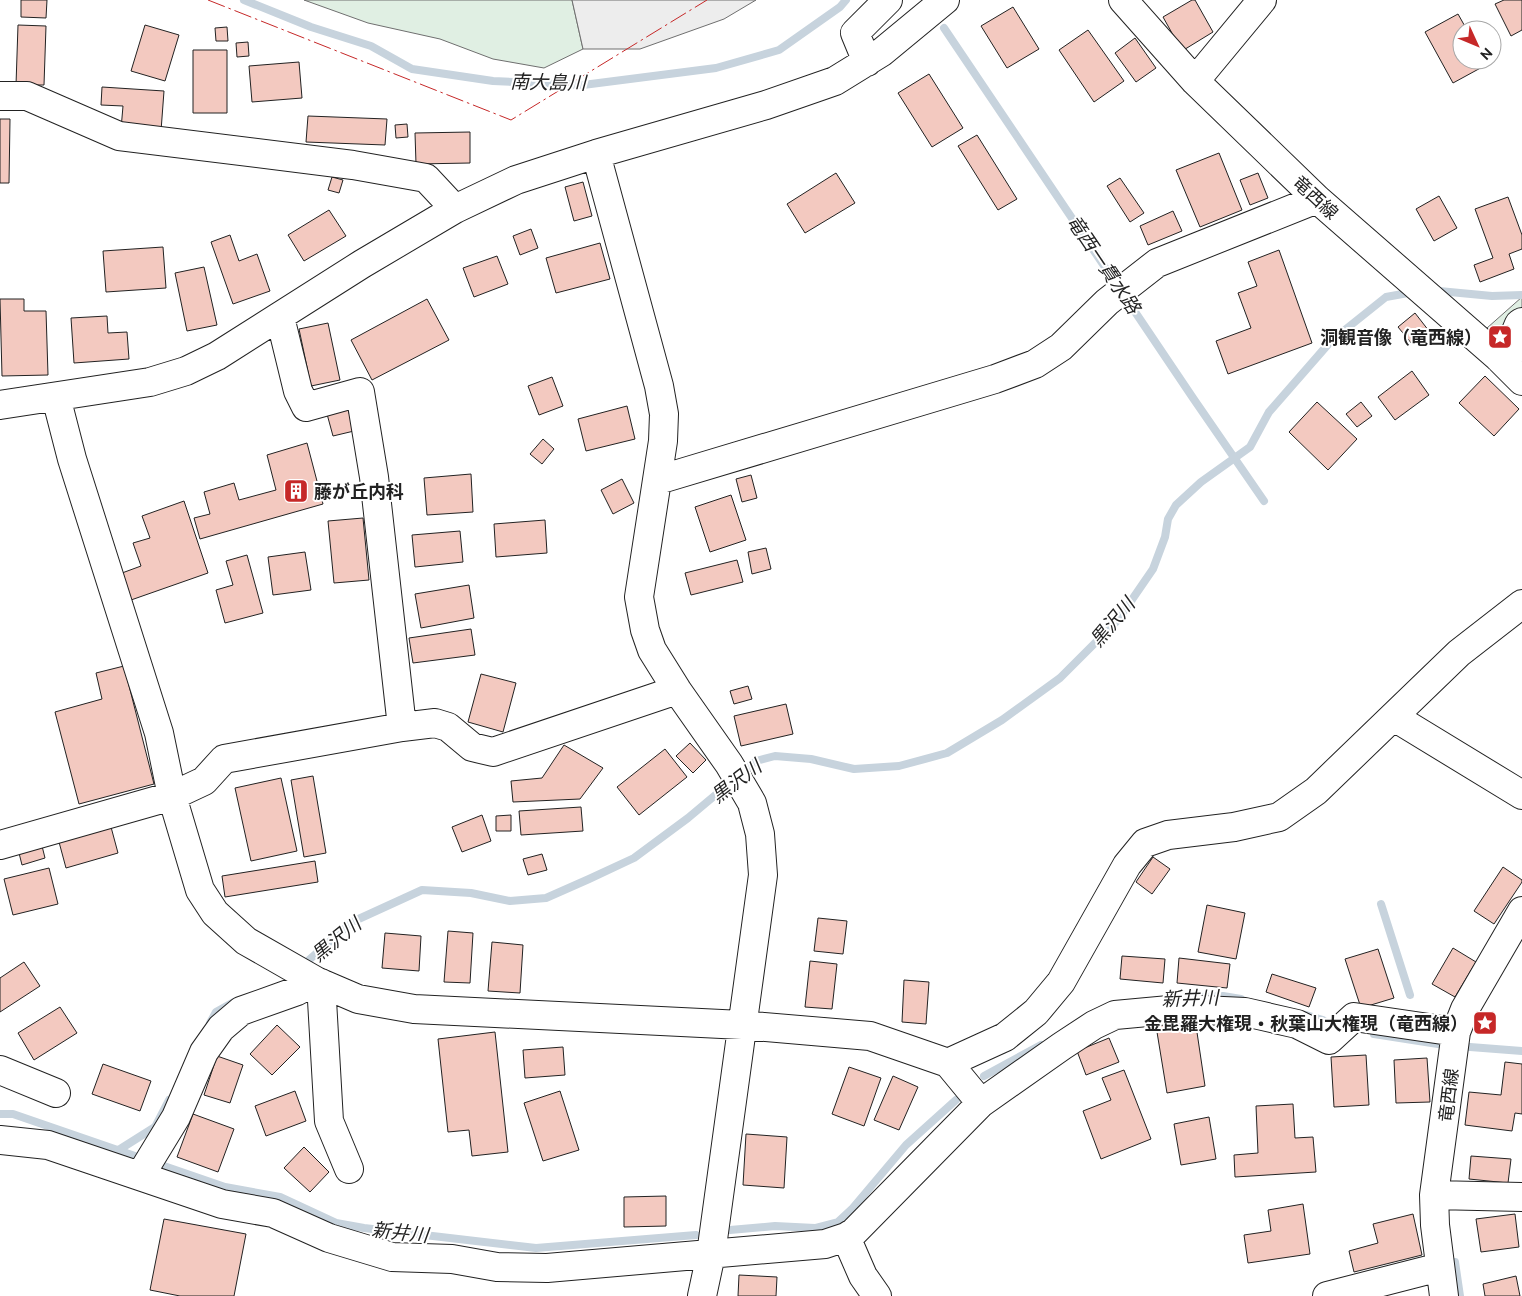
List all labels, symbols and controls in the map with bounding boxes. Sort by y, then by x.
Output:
north arrow [1452,20,1502,70]
text: N [1477,45,1496,63]
water label: 南大島川 [510,70,588,94]
street label: 竜西線 [1289,171,1343,223]
water label: 竜西一貫水路 [1063,211,1146,319]
place icon: 洞観音像（竜西線） [1487,324,1513,350]
place label: 洞観音像（竜西線） [1320,327,1482,347]
building icon: 藤が丘内科 [283,478,309,504]
place label: 藤が丘内科 [314,481,404,501]
water label: 黒沢川 [1085,592,1140,651]
water label: 黒沢川 [707,754,767,807]
water label: 黒沢川 [307,911,367,965]
water label: 新井川 [1161,986,1221,1010]
place icon: 金毘羅大権現・秋葉山大権現（竜西線） [1472,1010,1498,1036]
place label: 金毘羅大権現・秋葉山大権現（竜西線） [1144,1013,1468,1033]
street label: 竜西線 [1435,1067,1461,1123]
water label: 新井川 [370,1218,431,1246]

